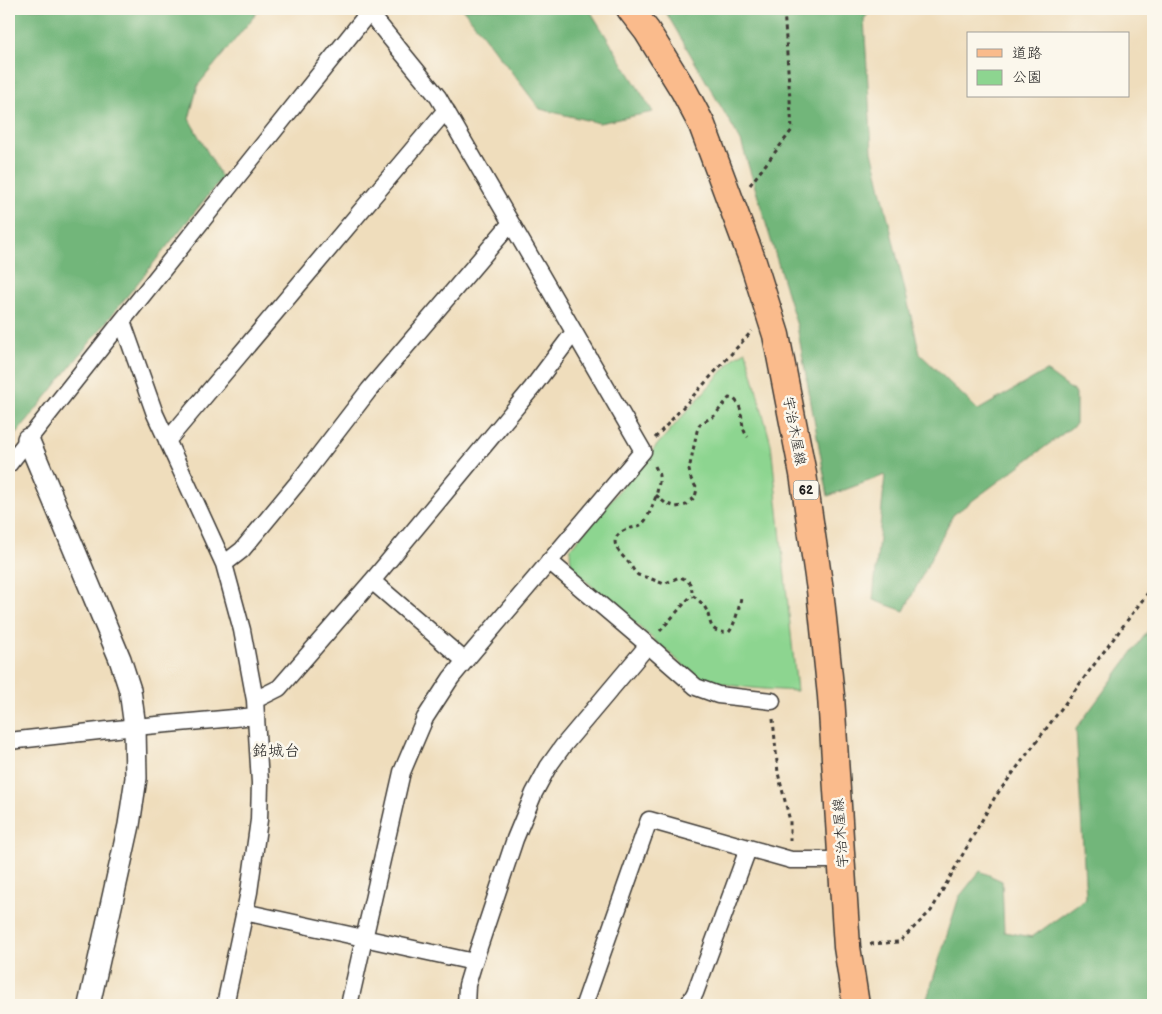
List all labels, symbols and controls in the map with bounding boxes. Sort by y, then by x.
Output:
legend [967,32,1130,98]
text: 道路 [1012,44,1042,63]
text: 公園 [1012,68,1042,87]
street label: 宇治木屋線 [779,395,810,467]
road number: 62 [794,480,818,500]
district label: 銘城台 [252,742,300,761]
street label: 宇治木屋線 [830,797,851,868]

